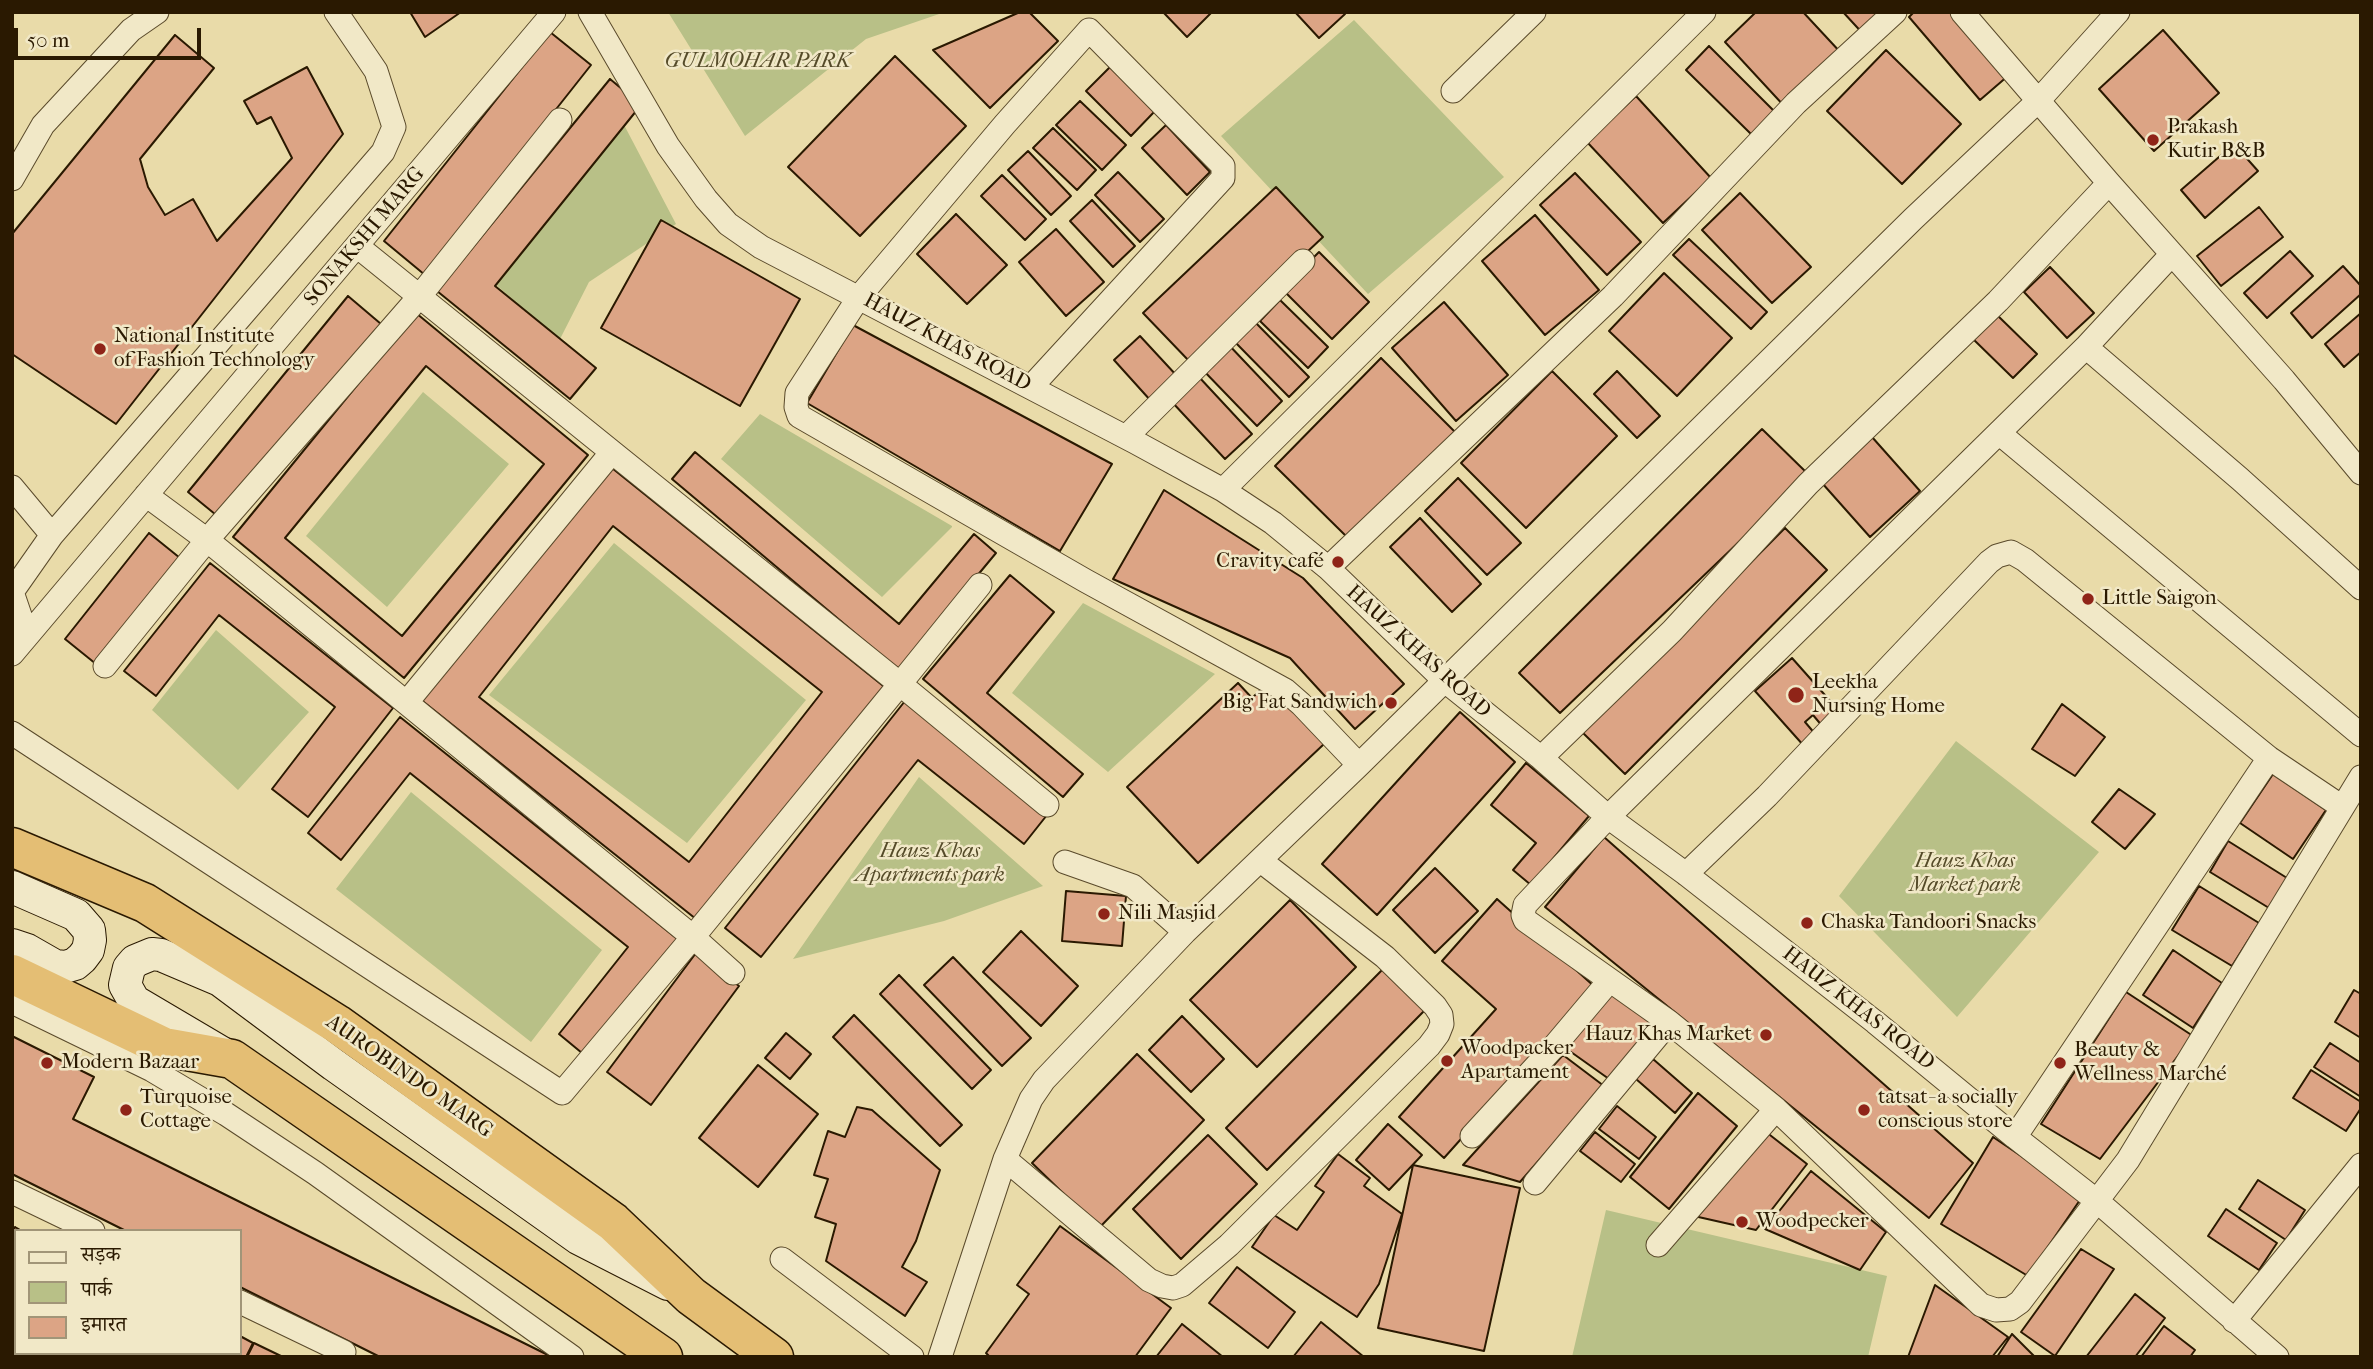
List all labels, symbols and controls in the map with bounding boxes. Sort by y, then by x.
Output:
scale bar [18,14,205,58]
text: 50 m [27,28,70,52]
park label: GULMOHAR PARK [665,49,851,75]
place label: Prakash Kutir B&B [2167,115,2265,165]
marker: Prakash Kutir B&B [2145,132,2161,148]
street label: SONAKSHI MARG [299,162,431,312]
street label: HAUZ KHAS ROAD [859,288,1035,398]
place label: National Institute of Fashion Technology [114,324,315,374]
marker: National Institute of Fashion Technology [92,341,108,357]
place label: Cravity café [1216,549,1324,575]
marker: Cravity café [1330,554,1346,570]
street label: HAUZ KHAS ROAD [1340,580,1496,724]
place label: Little Saigon [2102,586,2217,612]
marker: Little Saigon [2080,591,2096,607]
place label: Leekha Nursing Home [1812,670,1945,720]
marker: Leekha Nursing Home [1786,685,1806,705]
place label: Big Fat Sandwich [1222,690,1377,716]
marker: Big Fat Sandwich [1383,695,1399,711]
park label: Hauz Khas Apartments park [855,839,1005,889]
park label: Hauz Khas Market park [1909,849,2021,899]
place label: Nili Masjid [1118,901,1216,927]
marker: Nili Masjid [1096,906,1112,922]
place label: Chaska Tandoori Snacks [1821,910,2036,936]
marker: Chaska Tandoori Snacks [1799,915,1815,931]
street label: HAUZ KHAS ROAD [1777,942,1939,1076]
street label: AUROBINDO MARG [321,1010,497,1144]
place label: Hauz Khas Market [1585,1022,1752,1048]
marker: Hauz Khas Market [1758,1027,1774,1043]
place label: Woodpacker Apartament [1461,1036,1573,1086]
place label: Beauty & Wellness Marché [2074,1038,2227,1088]
place label: Modern Bazaar [61,1050,199,1076]
marker: Woodpacker Apartament [1439,1053,1455,1069]
marker: Modern Bazaar [39,1055,55,1071]
marker: Beauty & Wellness Marché [2052,1055,2068,1071]
place label: Turquoise Cottage [140,1085,232,1135]
place label: tatsat- a socially conscious store [1878,1085,2018,1135]
marker: Turquoise Cottage [118,1102,134,1118]
marker: tatsat- a socially conscious store [1856,1102,1872,1118]
place label: Woodpecker [1756,1209,1869,1235]
marker: Woodpecker [1734,1214,1750,1230]
legend [14,1229,242,1355]
text: सड़क [81,1242,120,1266]
text: पार्क [81,1277,112,1301]
text: इमारत [81,1312,127,1336]

